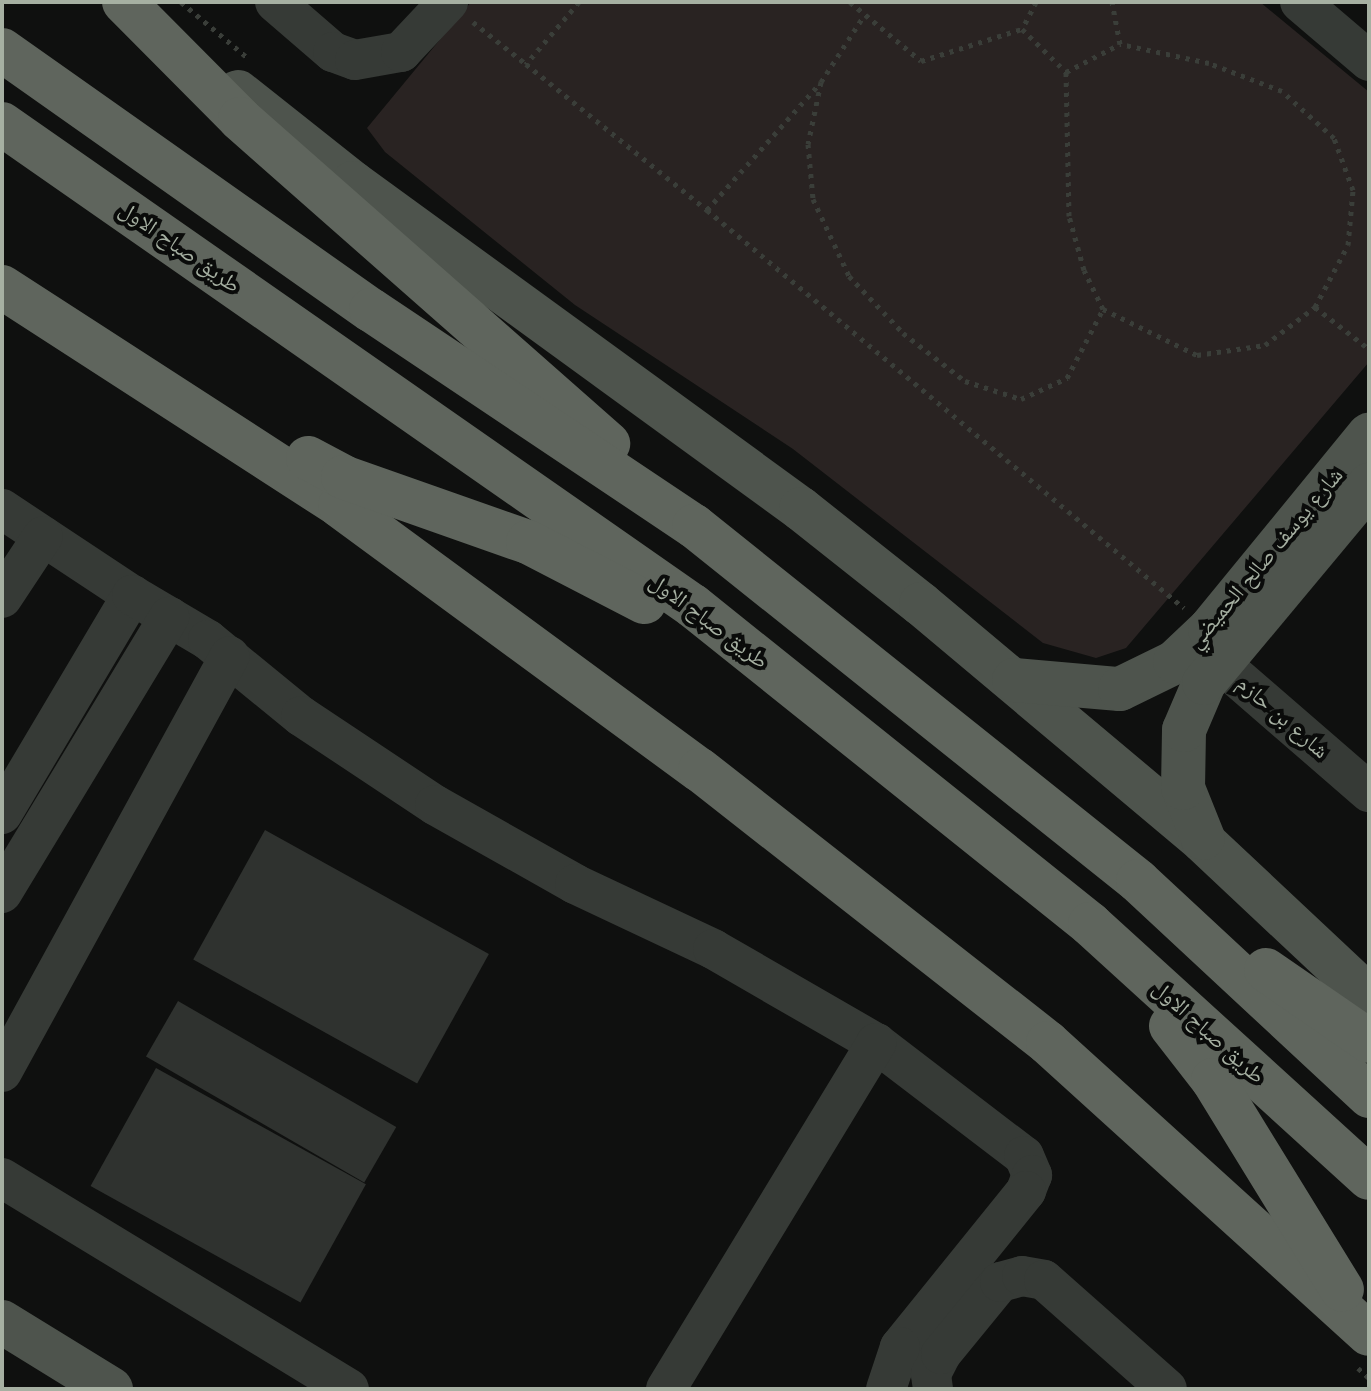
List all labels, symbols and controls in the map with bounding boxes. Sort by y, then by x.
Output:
street label: طريق صباح الاول [114,196,246,298]
street label: شارع يوسف صالح الحميضي [1182,462,1348,654]
street label: طريق صباح الاول [645,568,773,674]
street label: شارع بن حازم [1232,670,1334,764]
street label: طريق صباح الاول [1148,975,1270,1089]

